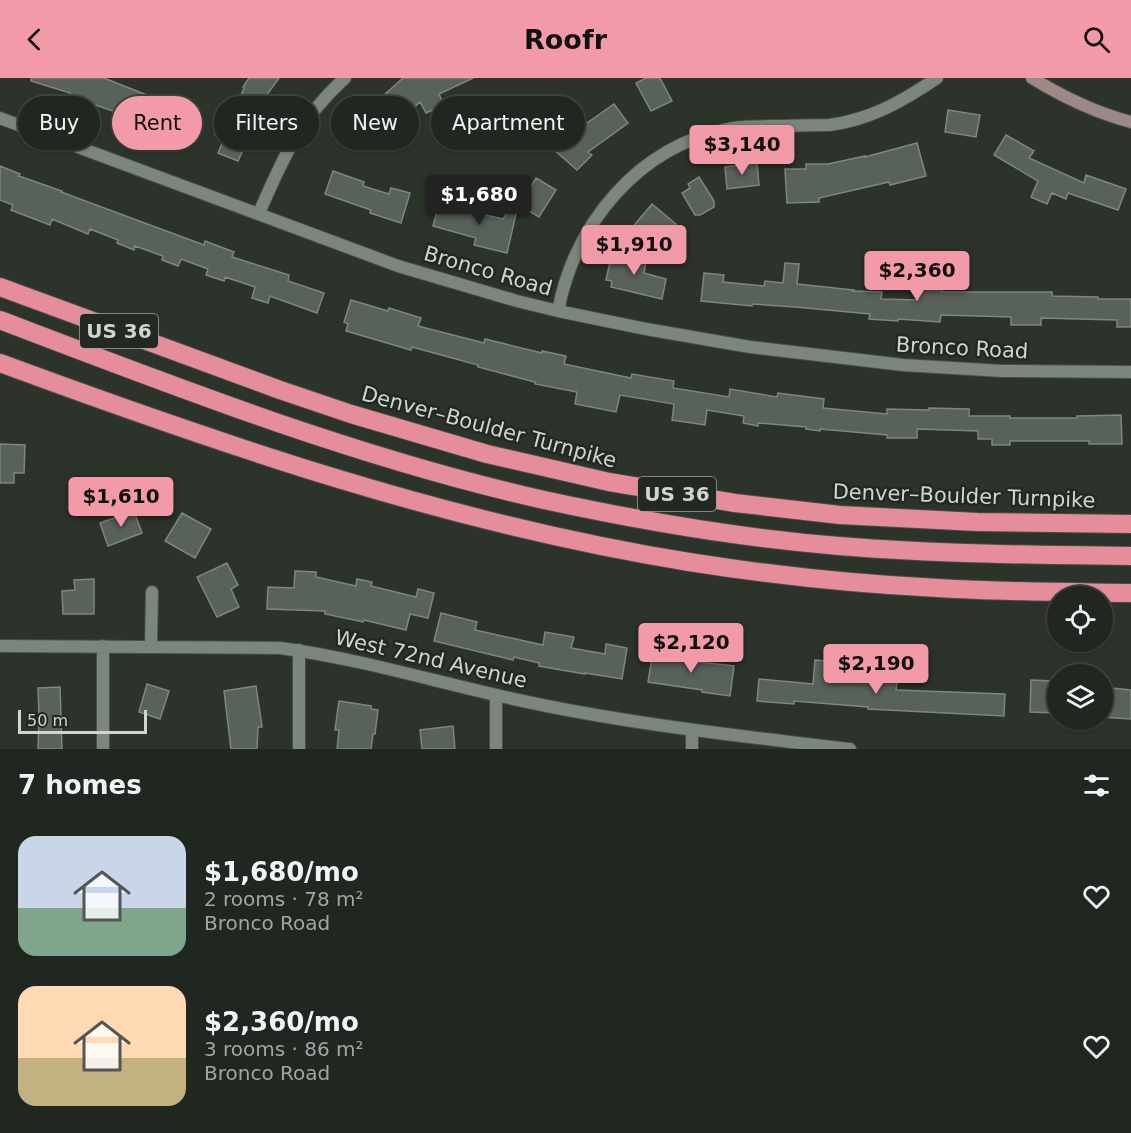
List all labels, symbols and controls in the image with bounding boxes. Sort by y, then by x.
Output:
icon: back [18,23,51,56]
icon: search [1080,23,1113,56]
text: Roofr [524,24,607,55]
chip: Buy [18,96,100,150]
chip: Rent [112,96,202,150]
chip: Filters [214,96,319,150]
chip: New [331,96,419,150]
chip: Apartment [431,96,585,150]
pin: $3,140 [693,125,791,176]
text: $3,140 [703,132,781,156]
pin: $1,680 [430,175,528,226]
text: $1,680 [440,182,518,206]
pin: $1,910 [585,225,683,276]
text: $1,910 [595,232,673,256]
street label: Bronco Road [421,241,555,301]
pin: $2,360 [868,251,966,302]
text: $2,360 [878,258,956,282]
road number: US 36 [80,314,158,348]
street label: Bronco Road [895,333,1029,363]
street label: Denver–Boulder Turnpike [359,381,619,473]
pin: $1,610 [72,477,170,528]
road number: US 36 [638,477,716,511]
street label: Denver–Boulder Turnpike [832,479,1096,513]
text: $1,610 [82,484,160,508]
map controls [1047,586,1113,730]
button: locate [1047,586,1113,652]
pin: $2,120 [642,623,740,674]
street label: West 72nd Avenue [333,625,529,693]
text: $2,120 [652,630,730,654]
pin: $2,190 [827,644,925,695]
text: $2,190 [837,651,915,675]
button: layers [1047,664,1113,730]
scale bar [18,707,147,734]
text: 50 m [27,711,68,730]
icon: filters [1080,769,1113,802]
text: 7 homes [18,770,142,800]
text: $1,680/mo [204,857,359,887]
icon: home [66,860,138,932]
icon: heart [1080,880,1113,913]
text: 2 rooms · 78 m² [204,887,364,911]
text: Bronco Road [204,911,330,935]
text: $2,360/mo [204,1007,359,1037]
icon: home [66,1010,138,1082]
icon: heart [1080,1030,1113,1063]
text: 3 rooms · 86 m² [204,1037,364,1061]
text: Bronco Road [204,1061,330,1085]

